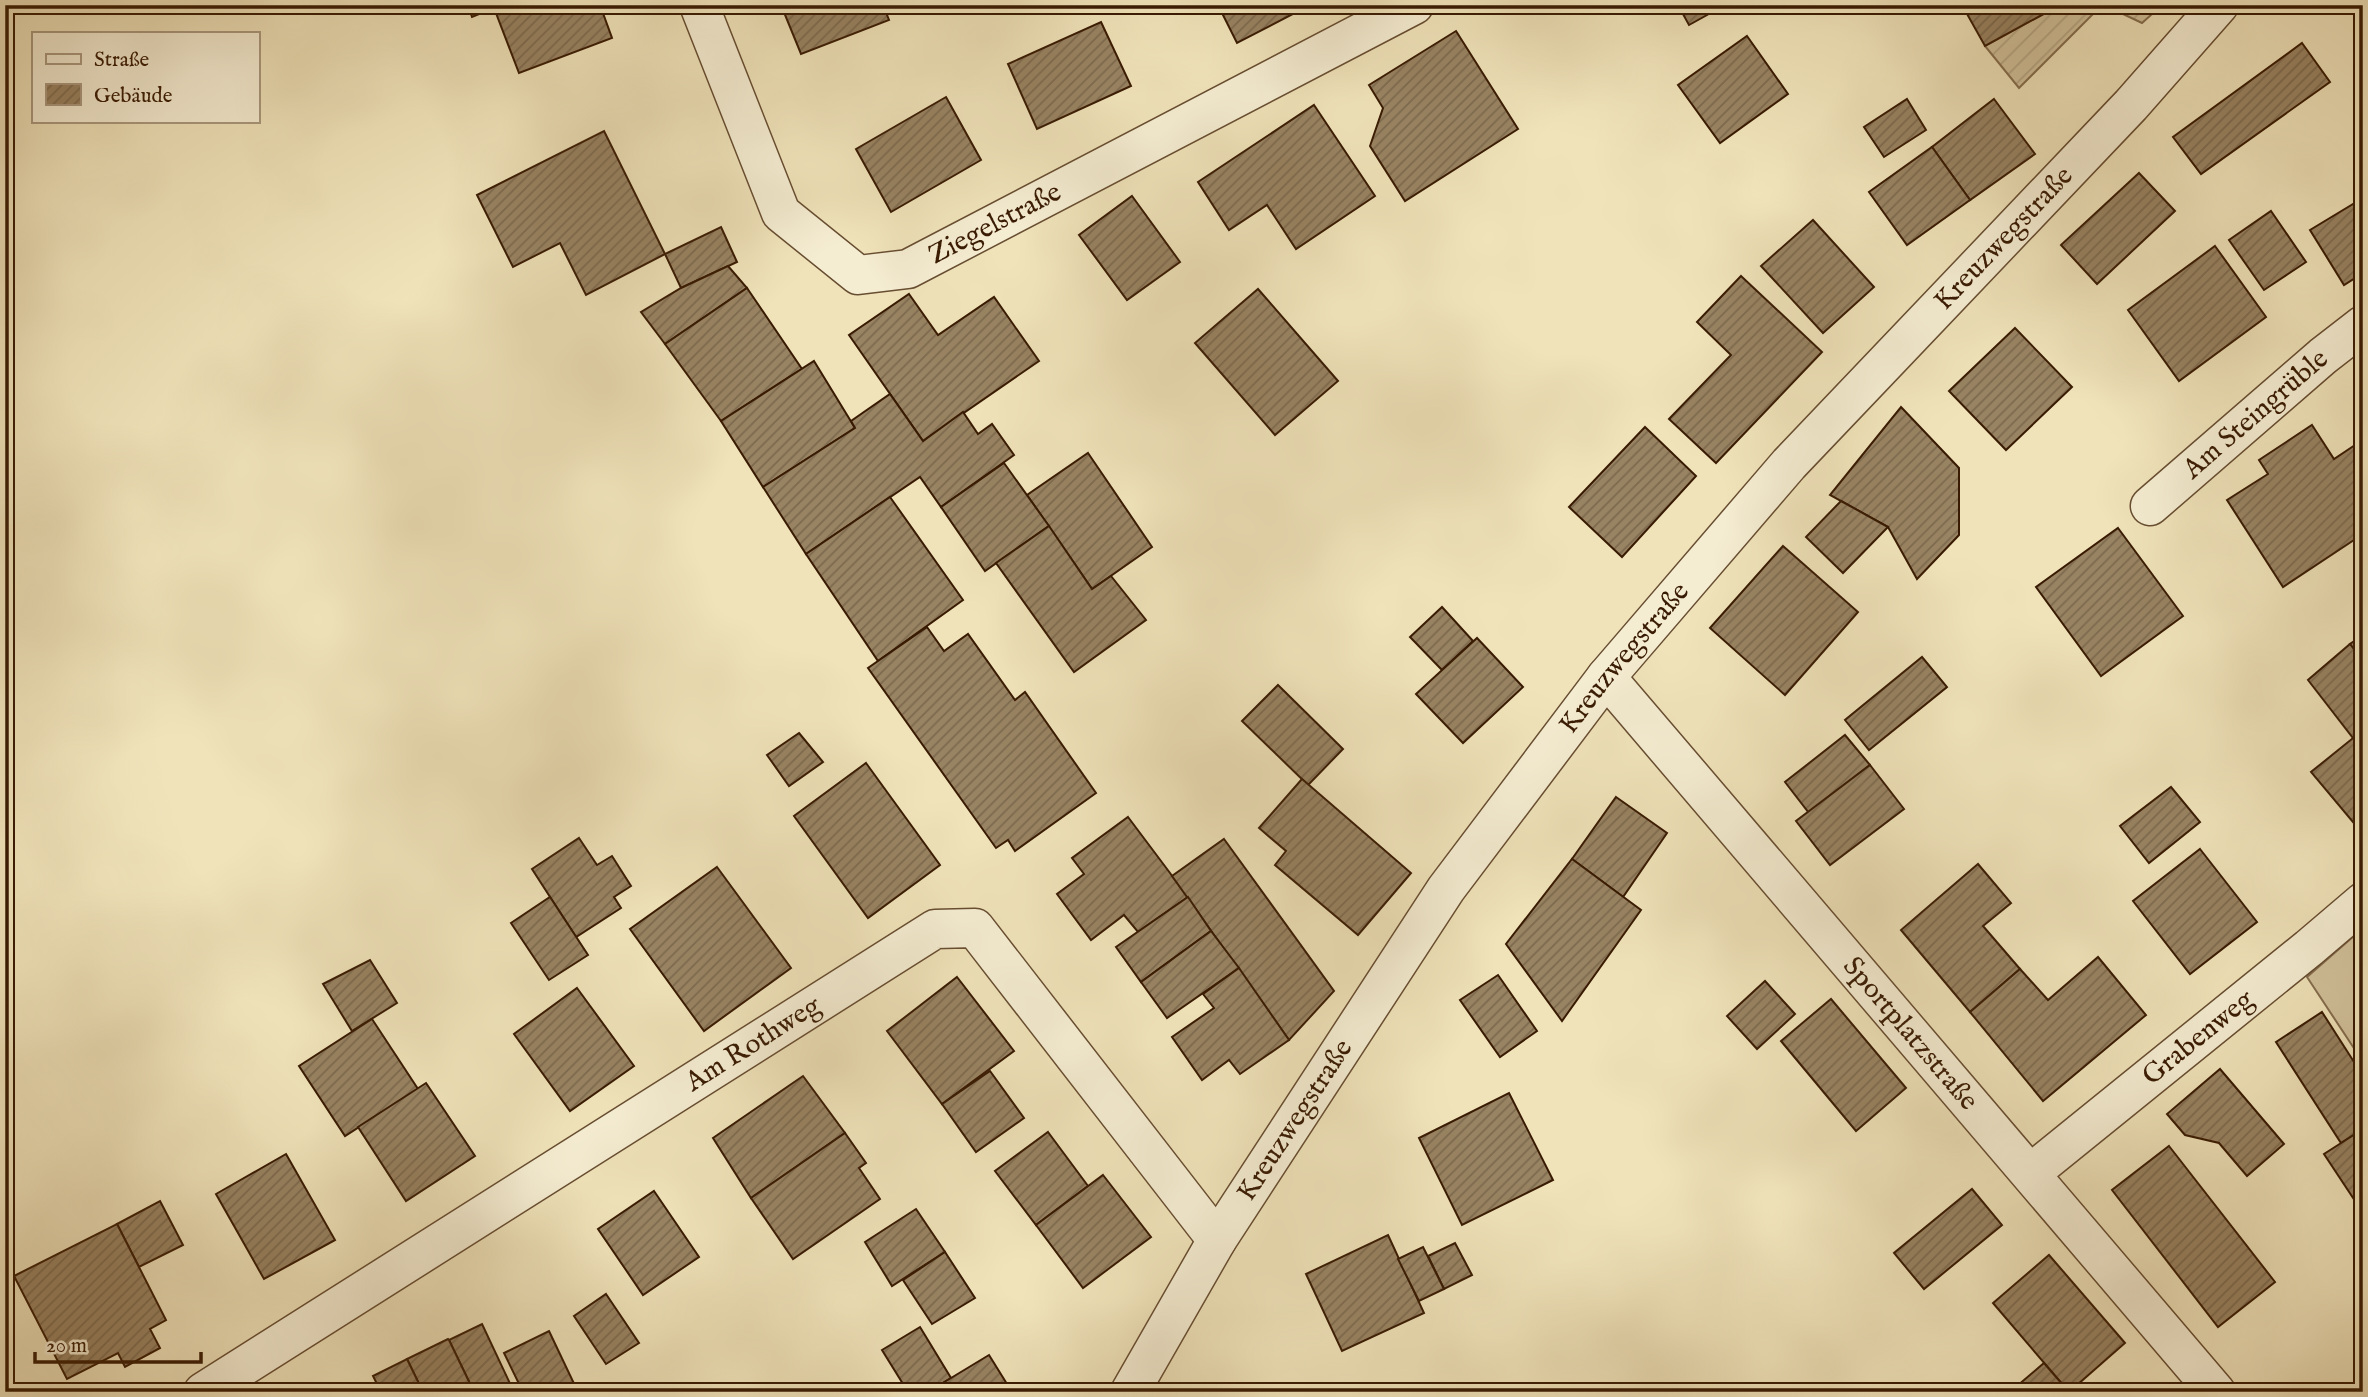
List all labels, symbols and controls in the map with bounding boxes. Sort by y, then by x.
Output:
legend [32,32,259,122]
text: Straße [94,47,150,74]
text: Gebäude [94,83,173,110]
street label: Kreuzwegstraße [1927,159,2081,318]
street label: Ziegelstraße [923,175,1067,273]
street label: Am Steingrüble [2175,342,2336,488]
street label: Kreuzwegstraße [1552,575,1697,741]
street label: Sportplatzstraße [1835,950,1986,1118]
street label: Grabenweg [2135,982,2262,1093]
street label: Am Rothweg [678,988,828,1100]
street label: Kreuzwegstraße [1229,1033,1361,1208]
scale bar [35,1320,201,1364]
text: 20 m [46,1333,87,1360]

